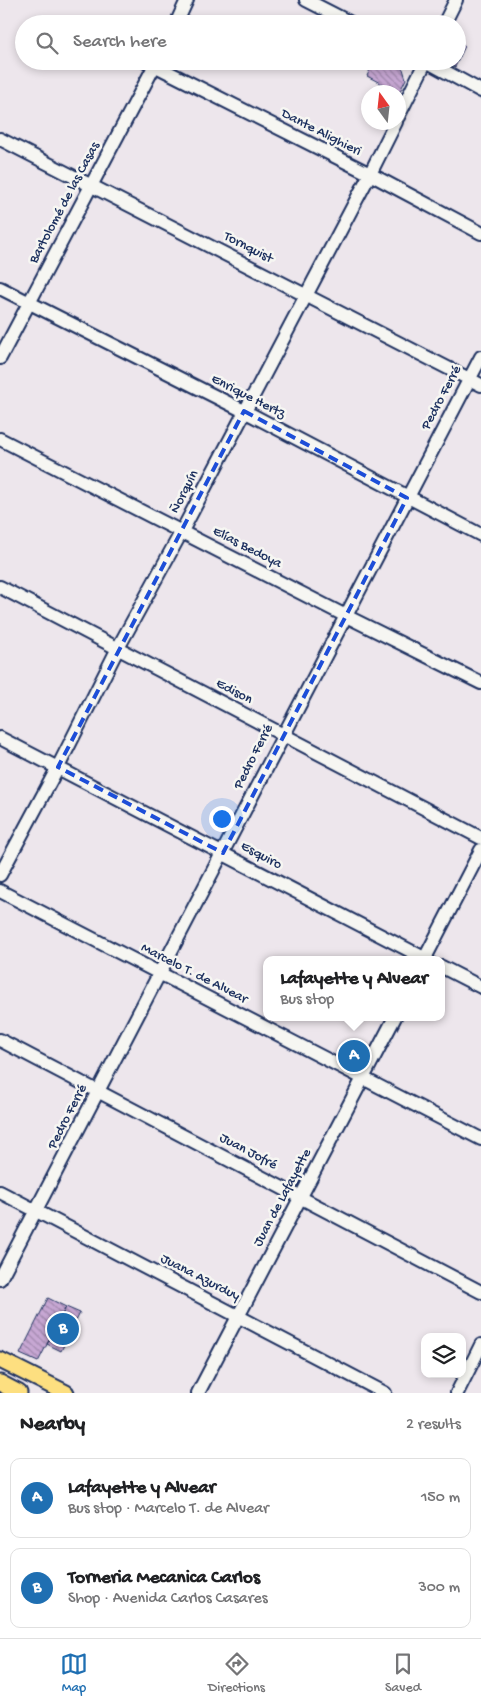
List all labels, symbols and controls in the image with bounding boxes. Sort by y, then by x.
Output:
search box [15,15,466,70]
icon: search [33,29,61,57]
text: Search here [73,31,167,54]
north arrow [361,85,406,130]
street label: Dante Alighieri [277,105,364,161]
street label: Bartolomé de las Casas [25,139,105,268]
street label: Tornquist [220,228,277,268]
street label: Pedro Ferré [418,362,466,434]
street label: Enrique Hertz [208,371,289,423]
street label: Ñorquín [167,467,203,516]
street label: Elías Bedoya [209,523,286,573]
street label: Edison [213,675,256,709]
street label: Pedro Ferré [230,721,278,793]
your location [209,806,235,832]
street label: Esquiro [238,838,284,874]
street label: Marcelo T. de Alvear [138,940,251,1009]
popup [263,956,445,1021]
text: Lafayette y Alvear [280,968,428,991]
text: Bus stop [280,991,334,1010]
pin: A [338,1037,370,1075]
street label: Pedro Ferré [44,1081,92,1153]
street label: Juan Jofré [216,1130,280,1175]
street label: Juan de Lafayette [250,1146,316,1250]
street label: Juana Azurduy [157,1251,243,1305]
pin: B [47,1310,79,1348]
map controls [421,1333,466,1378]
button: layers [421,1333,466,1378]
text: Nearby [20,1413,85,1438]
text: 2 results [406,1416,461,1435]
text: Lafayette y Alvear [68,1477,216,1500]
text: A [32,1489,42,1508]
text: 150 m [421,1489,460,1508]
text: Bus stop · Marcelo T. de Alvear [68,1500,269,1519]
text: Torneria Mecanica Carlos [68,1567,260,1590]
text: B [33,1579,41,1598]
text: 300 m [418,1579,460,1598]
text: Shop · Avenida Carlos Casares [68,1590,268,1609]
tab: Map [60,1650,88,1697]
tab: Directions [208,1650,265,1697]
tab: Saved [385,1650,421,1697]

